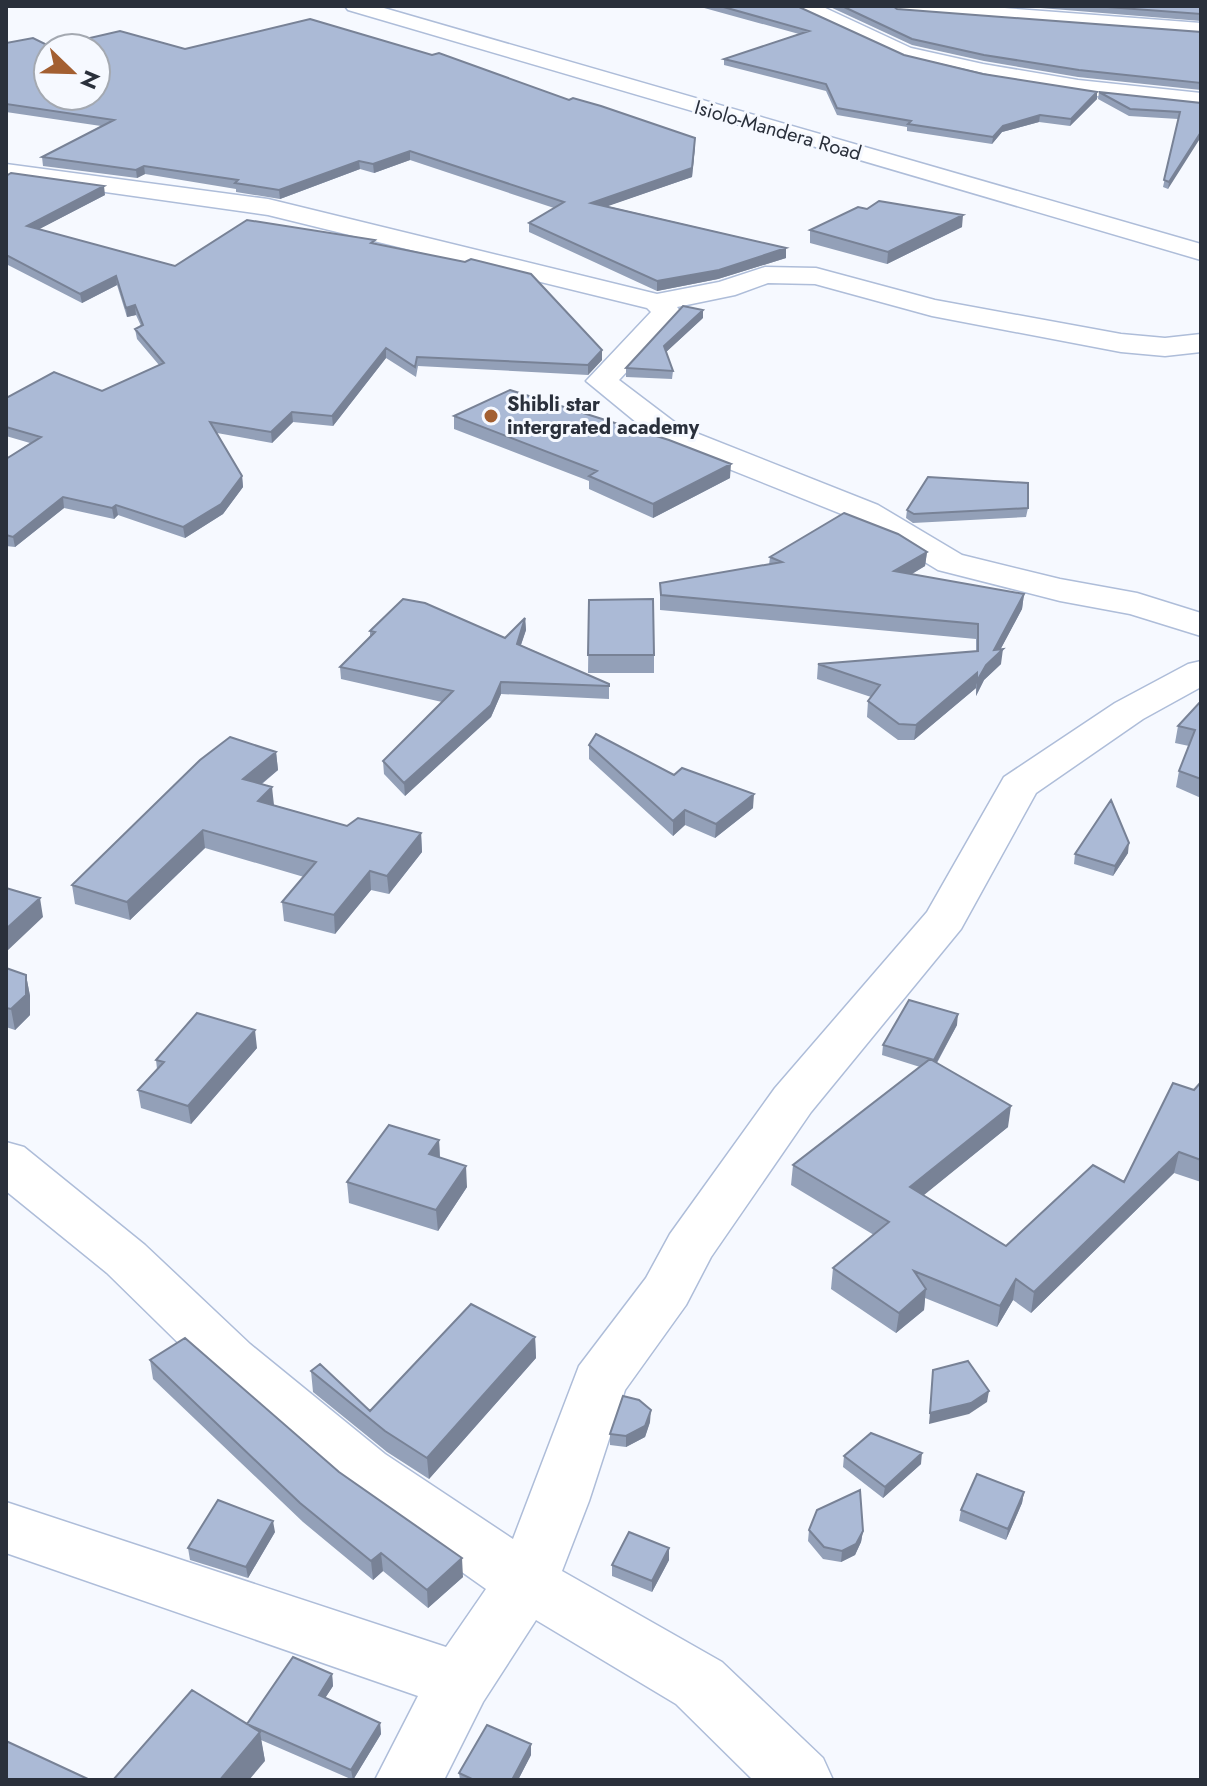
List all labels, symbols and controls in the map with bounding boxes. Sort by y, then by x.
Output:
north arrow [32,32,112,112]
text: N [72,66,109,94]
street label: Isiolo-Mandera Road [691,93,865,168]
place label: Shibli star intergrated academy [507,390,700,442]
marker: Shibli star intergrated academy [482,407,500,425]

